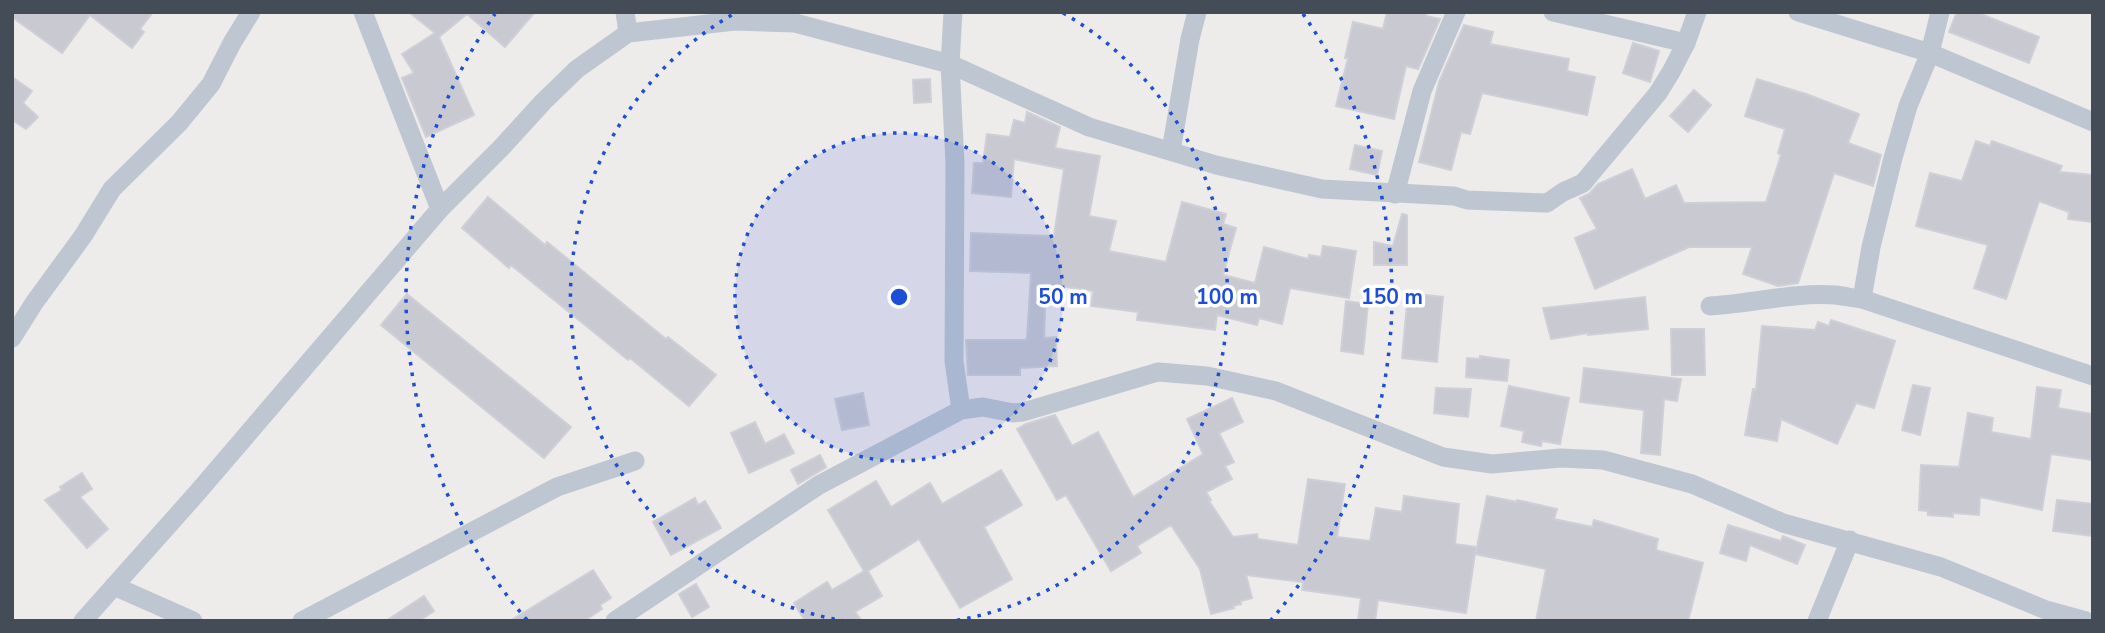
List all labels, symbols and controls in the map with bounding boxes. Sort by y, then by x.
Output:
text: 50 m [1038,283,1088,311]
text: 100 m [1196,283,1258,311]
text: 150 m [1361,283,1423,311]
centre of rings [887,285,911,309]

